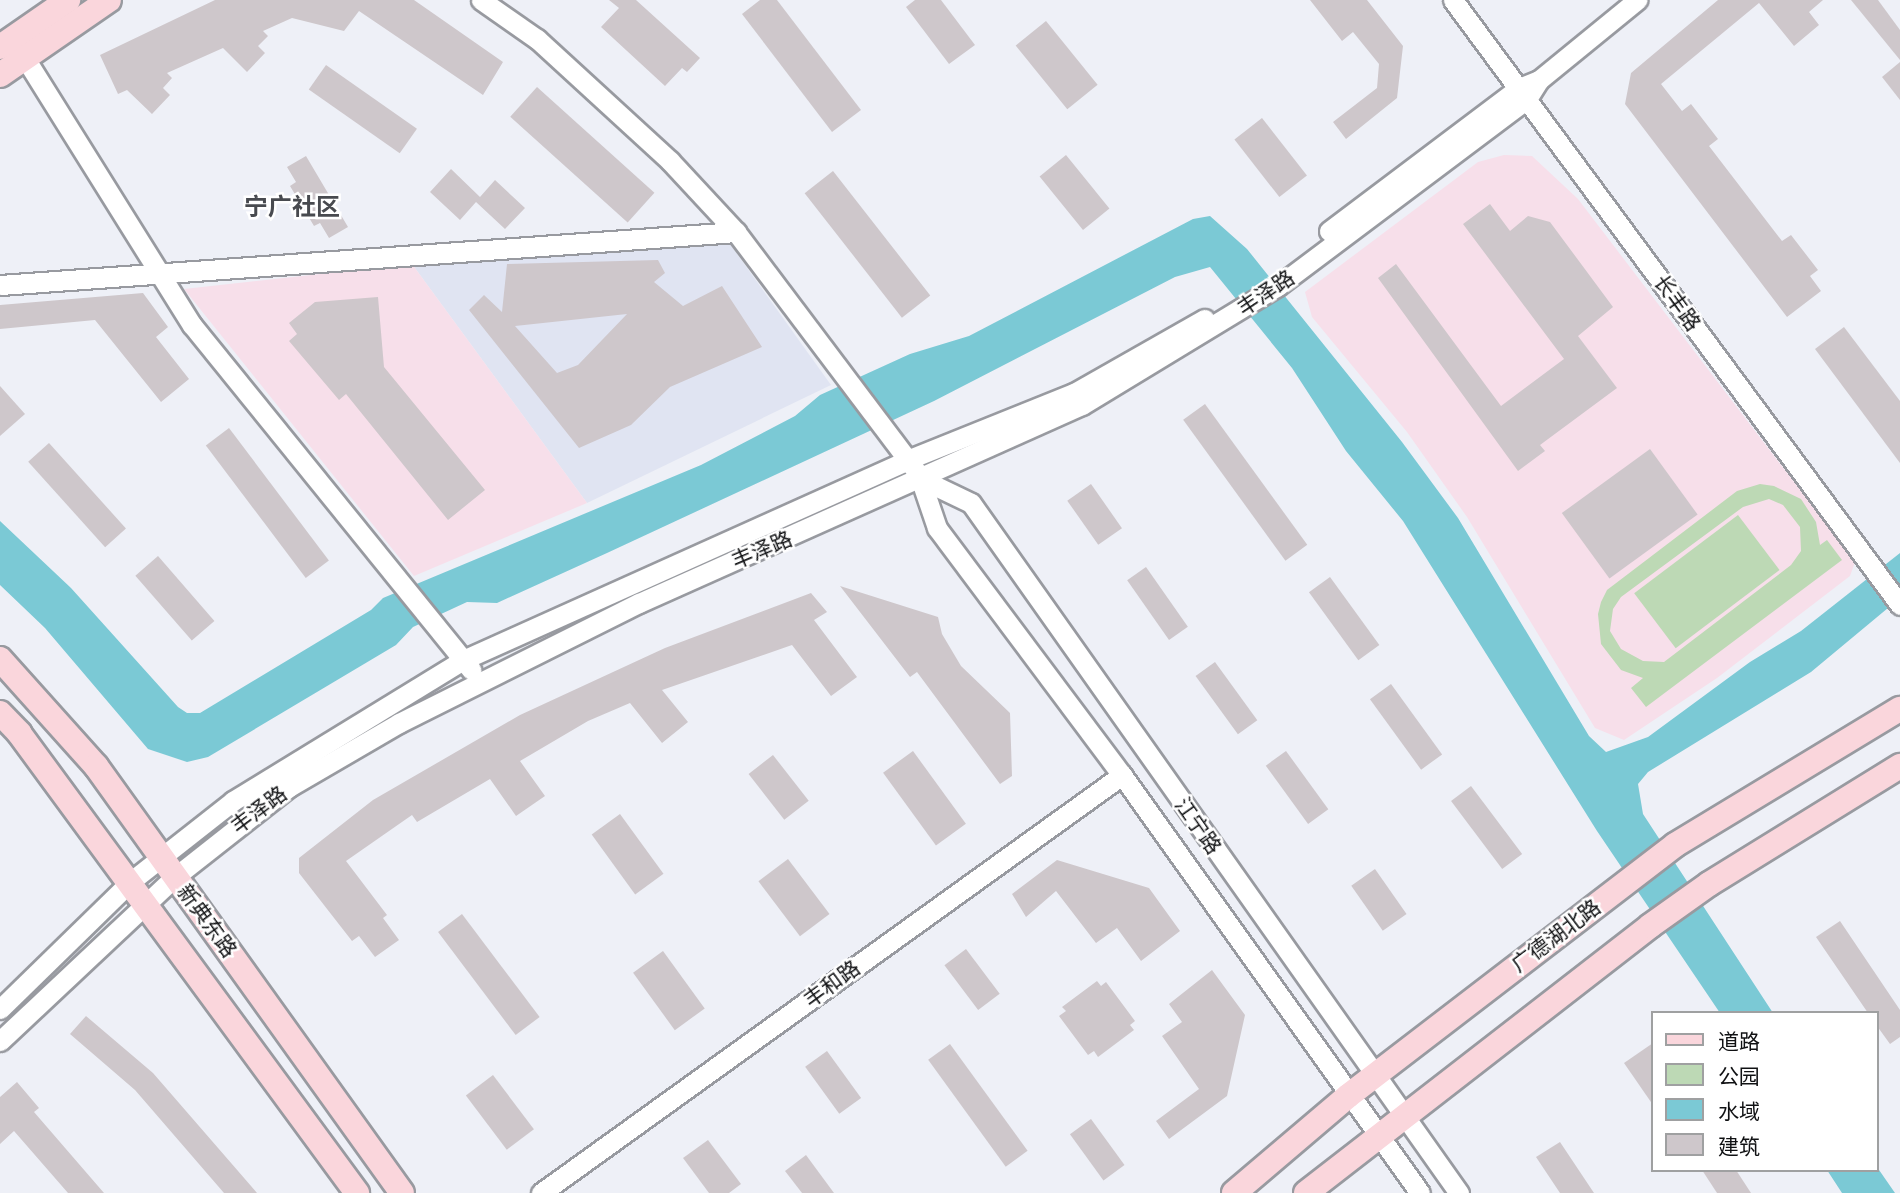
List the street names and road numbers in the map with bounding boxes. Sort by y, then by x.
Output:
street label: 丰泽路 [1233,265,1299,321]
street label: 长丰路 [1648,270,1706,336]
street label: 丰泽路 [728,526,796,574]
street label: 丰泽路 [226,781,292,839]
street label: 江宁路 [1170,793,1226,859]
street label: 新典东路 [172,880,242,962]
street label: 广德湖北路 [1506,894,1606,978]
street label: 丰和路 [799,955,865,1013]

